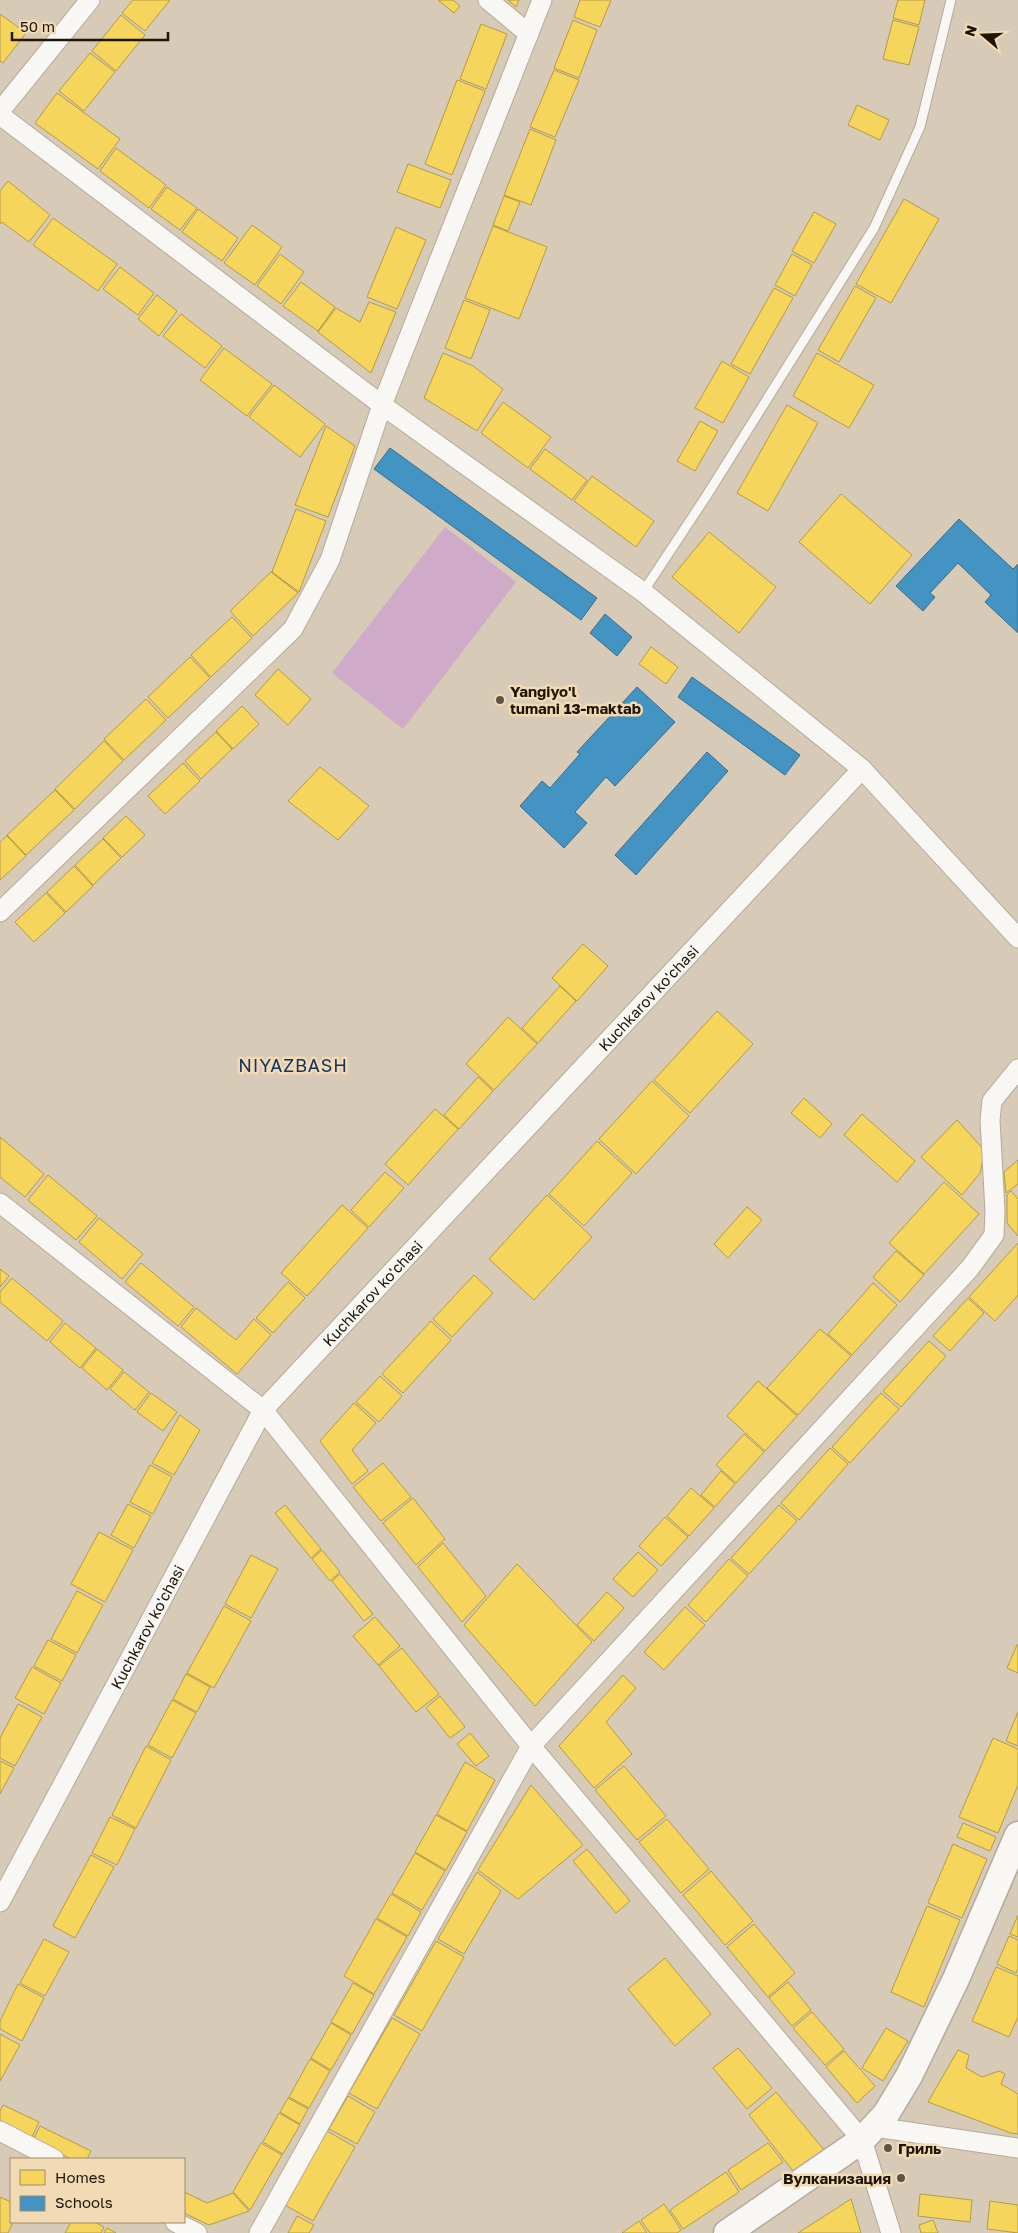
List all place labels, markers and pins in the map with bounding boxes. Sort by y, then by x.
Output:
place label: Yangiyo'l tumani 13-maktab [510,682,641,717]
marker: Yangiyo'l tumani 13-maktab [494,694,506,706]
place label: Гриль [898,2139,941,2157]
marker: Гриль [882,2142,894,2154]
place label: Вулканизация [783,2169,891,2187]
marker: Вулканизация [895,2172,907,2184]

